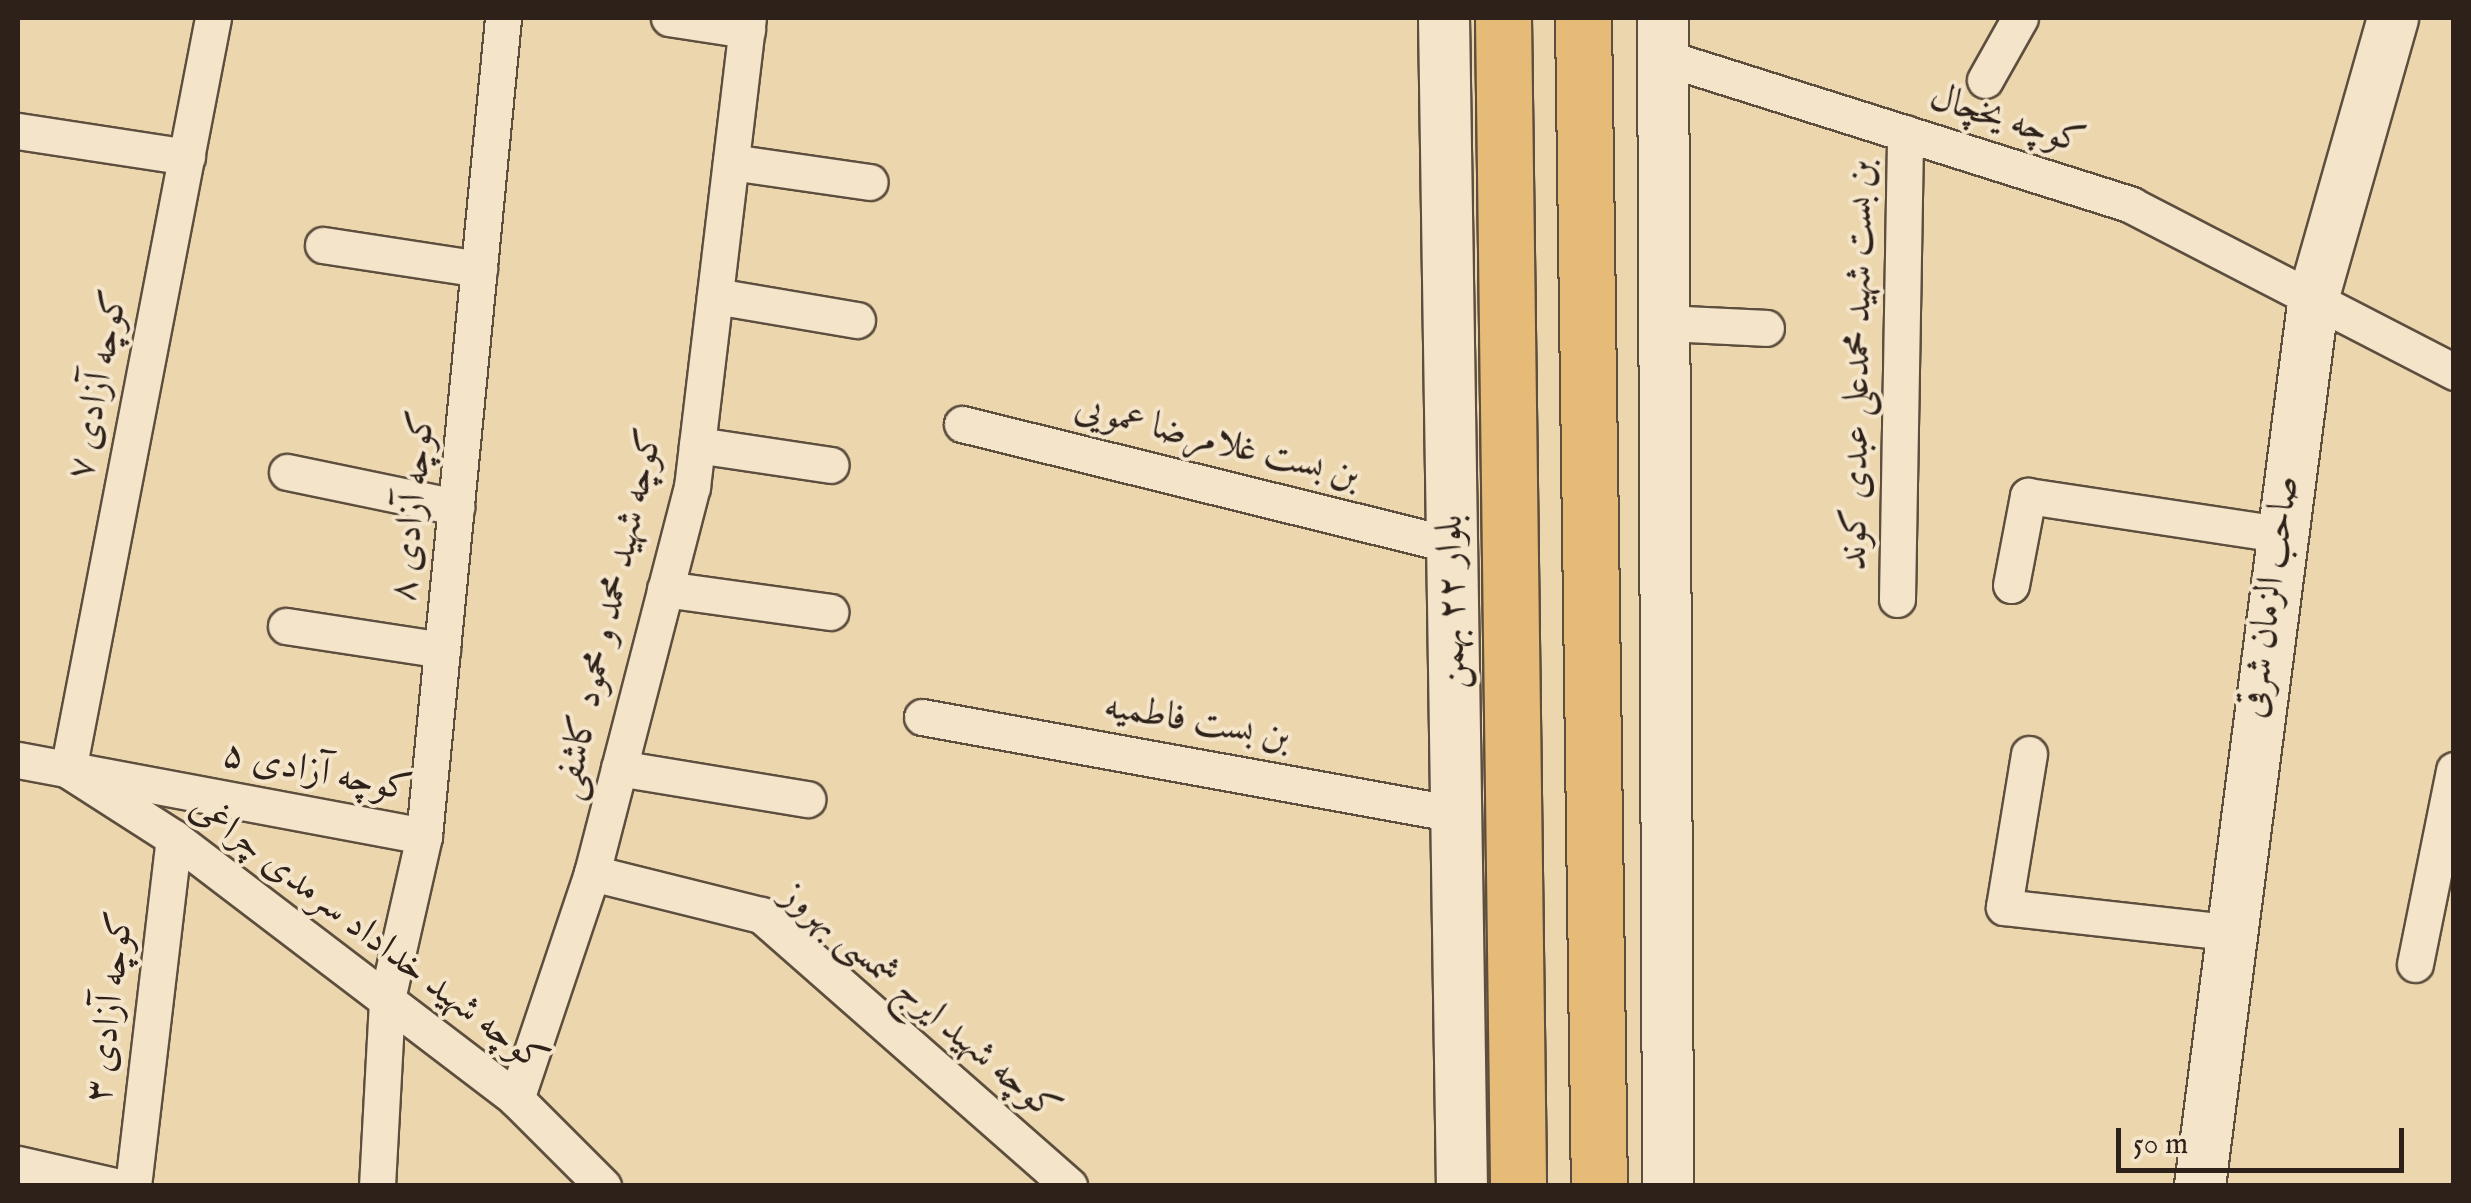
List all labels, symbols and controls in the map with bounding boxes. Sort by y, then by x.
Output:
street label: کوچه یخچال [1924,76,2090,166]
street label: بن بست شهید محمدعلی عبدی کوند [1833,159,1885,571]
street label: کوچه آزادی ۷ [58,286,140,484]
street label: بن بست غلامرضا عمویی [1070,386,1364,500]
street label: کوچه آزادی ۸ [381,408,447,604]
street label: کوچه شهید محمد و محمود کاشفی [545,424,675,804]
street label: صاحب الزمان شرقی [2231,473,2311,721]
street label: بلوار ۲۲ بهمن [1429,514,1477,690]
street label: بن بست فاطمیه [1100,684,1294,762]
street label: کوچه آزادی ۵ [218,732,416,814]
street label: کوچه شهید خداداد سرمدی چراغی [180,786,556,1084]
street label: کوچه شهید ایرج شمسی بهروز [771,873,1069,1133]
street label: کوچه آزادی ۳ [77,909,145,1105]
scale bar [2121,1108,2408,1170]
text: 50 m [2133,1126,2188,1164]

